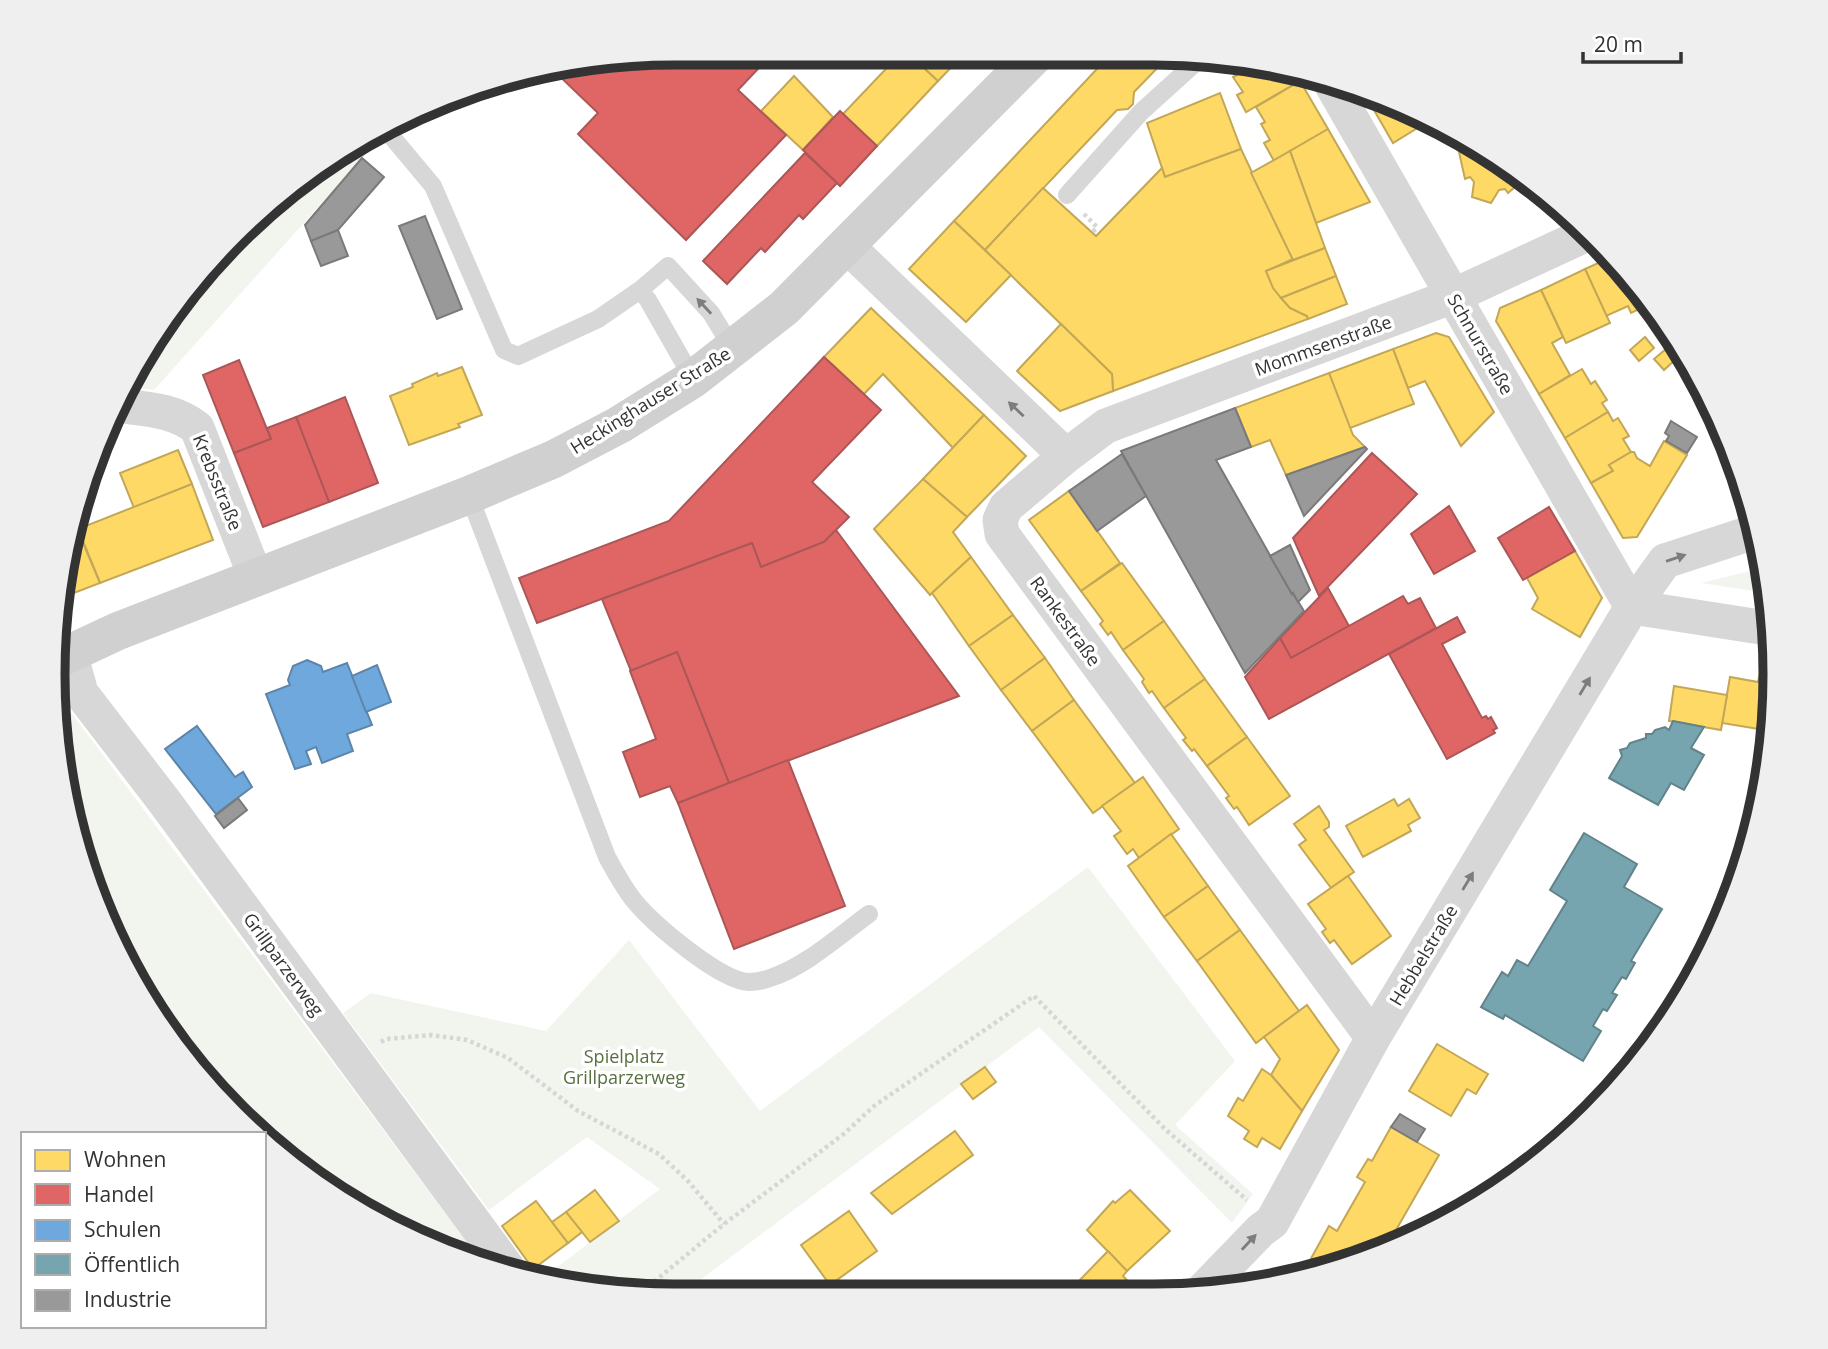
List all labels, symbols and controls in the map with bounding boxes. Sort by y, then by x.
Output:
scale bar [1583,21,1681,65]
text: 20 m [1594,30,1643,58]
street label: Schnurstraße [1442,289,1520,399]
one-way arrow [696,298,712,315]
street label: Mommsenstraße [1251,309,1395,381]
street label: Heckinghauser Straße [565,341,735,459]
one-way arrow [1008,401,1025,417]
street label: Krebsstraße [188,430,248,534]
one-way arrow [1666,552,1687,563]
street label: Rankestraße [1025,571,1107,671]
one-way arrow [1579,676,1591,695]
one-way arrow [1461,871,1474,890]
street label: Hebbelstraße [1383,900,1463,1010]
street label: Grillparzerweg [238,908,330,1021]
park label: Spielplatz Grillparzerweg [563,1044,685,1089]
legend [21,1132,266,1328]
text: Wohnen [84,1145,166,1173]
text: Handel [84,1180,154,1208]
text: Schulen [84,1215,161,1243]
one-way arrow [1241,1234,1257,1251]
text: Öffentlich [84,1250,180,1278]
text: Industrie [84,1285,172,1313]

